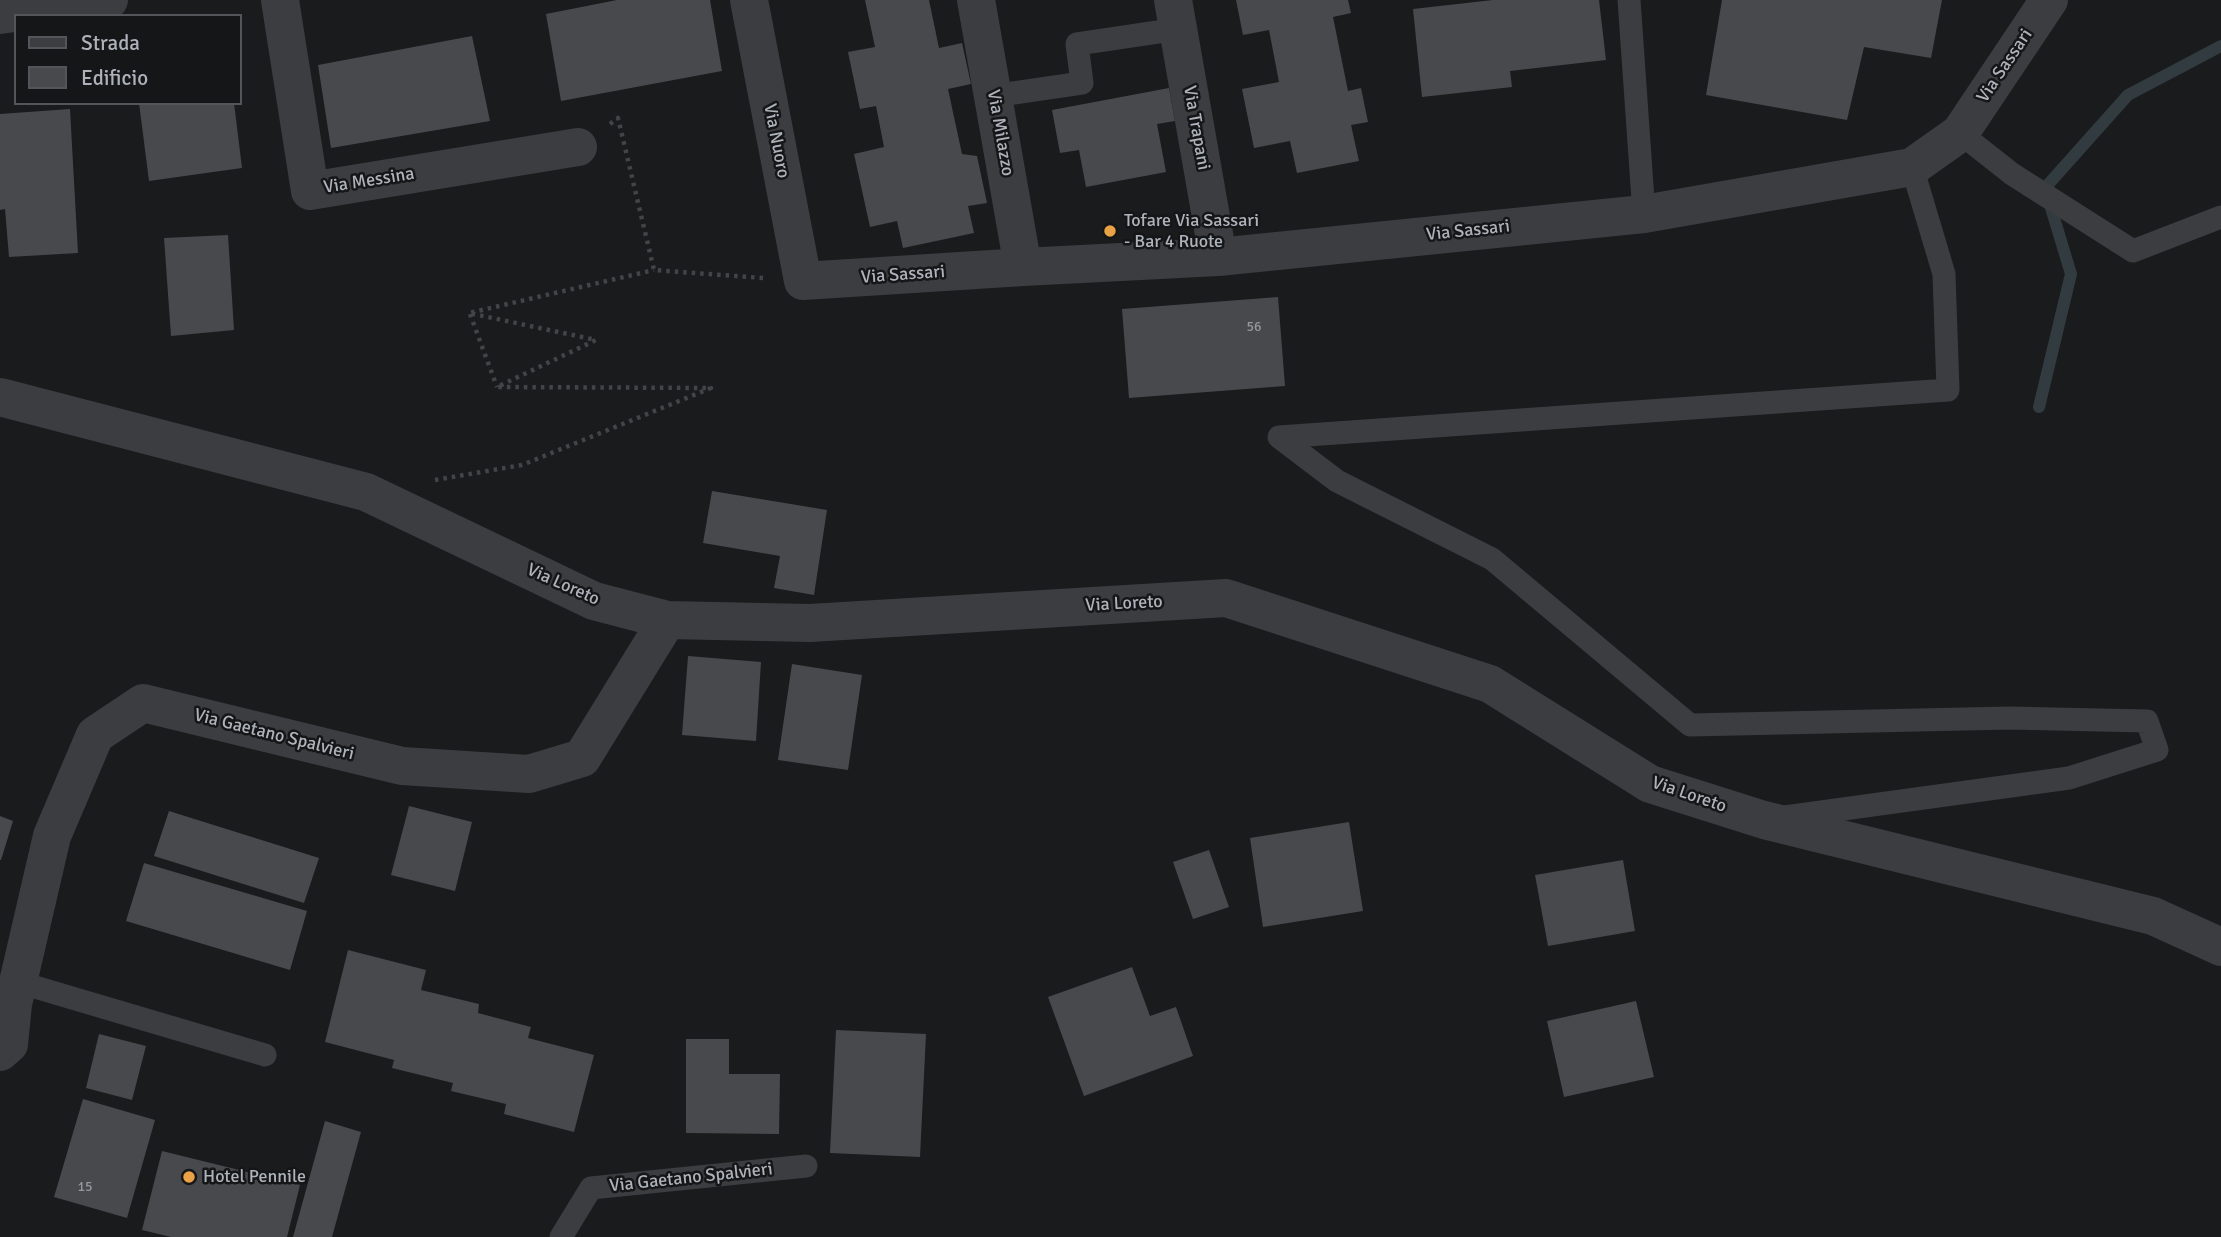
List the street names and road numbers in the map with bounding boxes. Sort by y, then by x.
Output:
street label: Via Sassari [1973,25,2037,107]
street label: Via Trapani [1178,84,1214,172]
street label: Via Milazzo [982,88,1018,178]
street label: Via Nuoro [758,102,794,180]
street label: Via Messina [322,163,416,199]
street label: Via Sassari [1425,216,1511,246]
street label: Via Sassari [860,261,946,289]
street label: Via Loreto [523,559,603,611]
street label: Via Loreto [1085,591,1163,617]
street label: Via Gaetano Spalvieri [192,705,356,765]
street label: Via Loreto [1649,772,1729,818]
street label: Via Gaetano Spalvieri [608,1159,774,1197]

